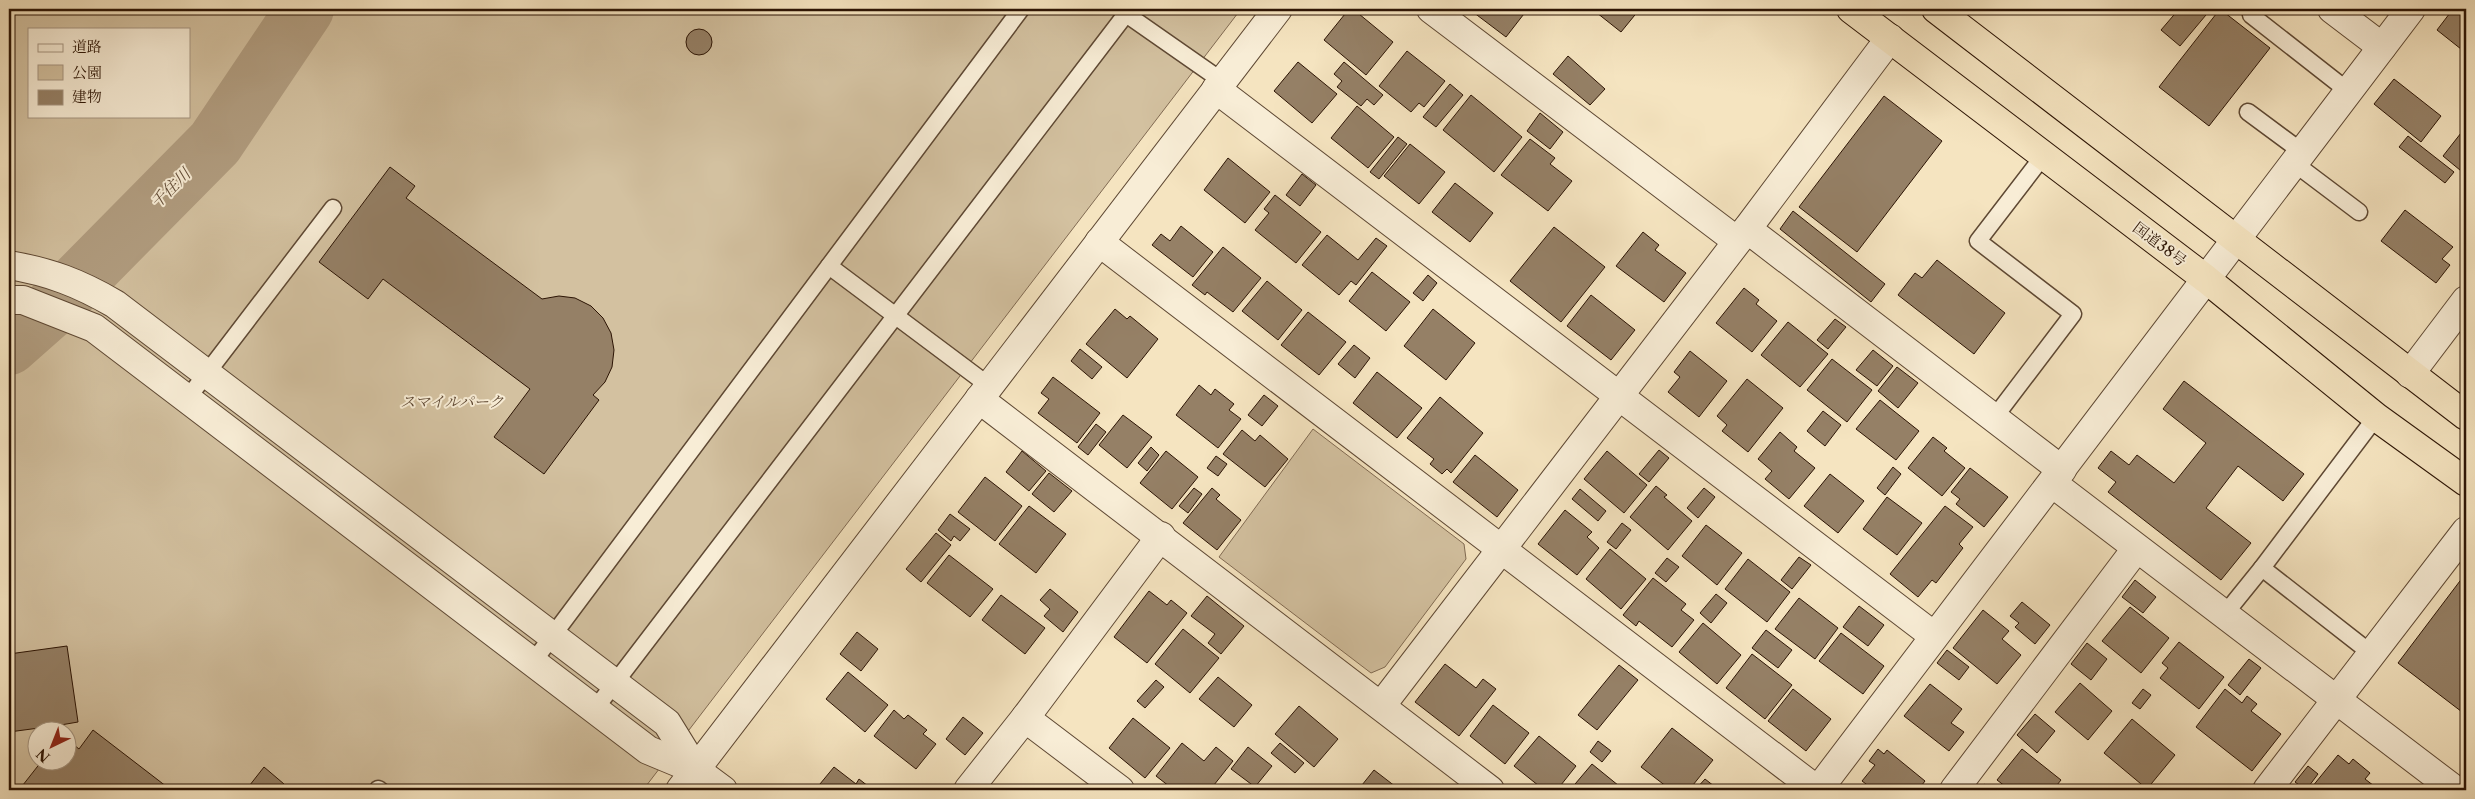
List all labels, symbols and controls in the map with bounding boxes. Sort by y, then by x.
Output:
legend [28,28,190,118]
text: 道路 [72,37,102,56]
text: 公園 [72,63,102,82]
text: 建物 [72,87,102,106]
water label: 千住川 [146,163,195,212]
street label: 国道38号 [2129,218,2191,270]
park label: スマイルパーク [400,392,504,411]
north arrow [28,722,78,772]
text: N [33,745,54,766]

